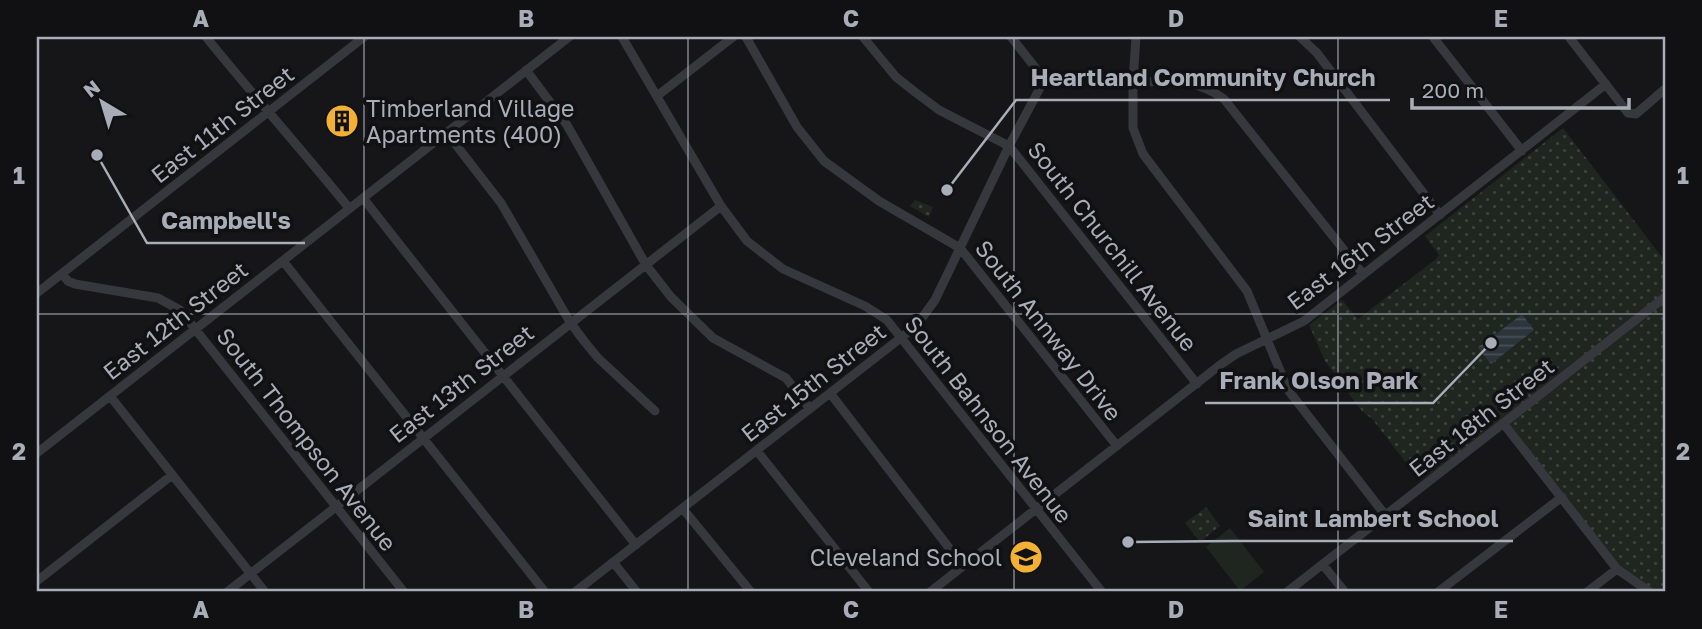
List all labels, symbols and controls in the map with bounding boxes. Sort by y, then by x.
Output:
text: A [193,4,210,32]
text: B [518,4,534,32]
text: C [843,4,859,32]
text: D [1168,4,1184,32]
text: E [1494,4,1508,32]
callout: Heartland Community Church [1016,55,1390,100]
street label: East 11th Street [145,60,299,188]
text: Heartland Community Church [1030,62,1376,91]
north arrow [66,66,136,136]
scale bar [1412,66,1628,110]
text: N [78,75,104,102]
text: 200 m [1422,77,1484,103]
place label: Timberland Village Apartments (400) [366,94,574,148]
building icon: Timberland Village Apartments (400) [323,102,361,140]
street label: South Churchill Avenue [1022,136,1204,356]
text: 1 [13,161,25,189]
text: 1 [1677,161,1689,189]
street label: East 16th Street [1281,187,1439,315]
callout: Campbell's [147,198,305,243]
text: Campbell's [161,205,291,234]
street label: South Annway Drive [970,234,1128,426]
street label: East 12th Street [97,255,253,385]
street label: South Bahnson Avenue [899,310,1079,528]
street label: East 15th Street [735,317,891,447]
street label: East 13th Street [383,318,539,448]
street label: South Thompson Avenue [211,322,403,556]
street label: East 18th Street [1403,352,1559,482]
callout: Frank Olson Park [1205,358,1433,403]
text: Frank Olson Park [1219,365,1419,394]
text: 2 [12,437,26,465]
text: 2 [1676,437,1690,465]
callout: Saint Lambert School [1233,496,1513,541]
text: Saint Lambert School [1247,503,1499,532]
school or university icon: Cleveland School [1007,538,1045,576]
place label: Cleveland School [810,543,1002,571]
text: A [193,595,210,623]
text: B [518,595,534,623]
text: C [843,595,859,623]
text: D [1168,595,1184,623]
text: E [1494,595,1508,623]

